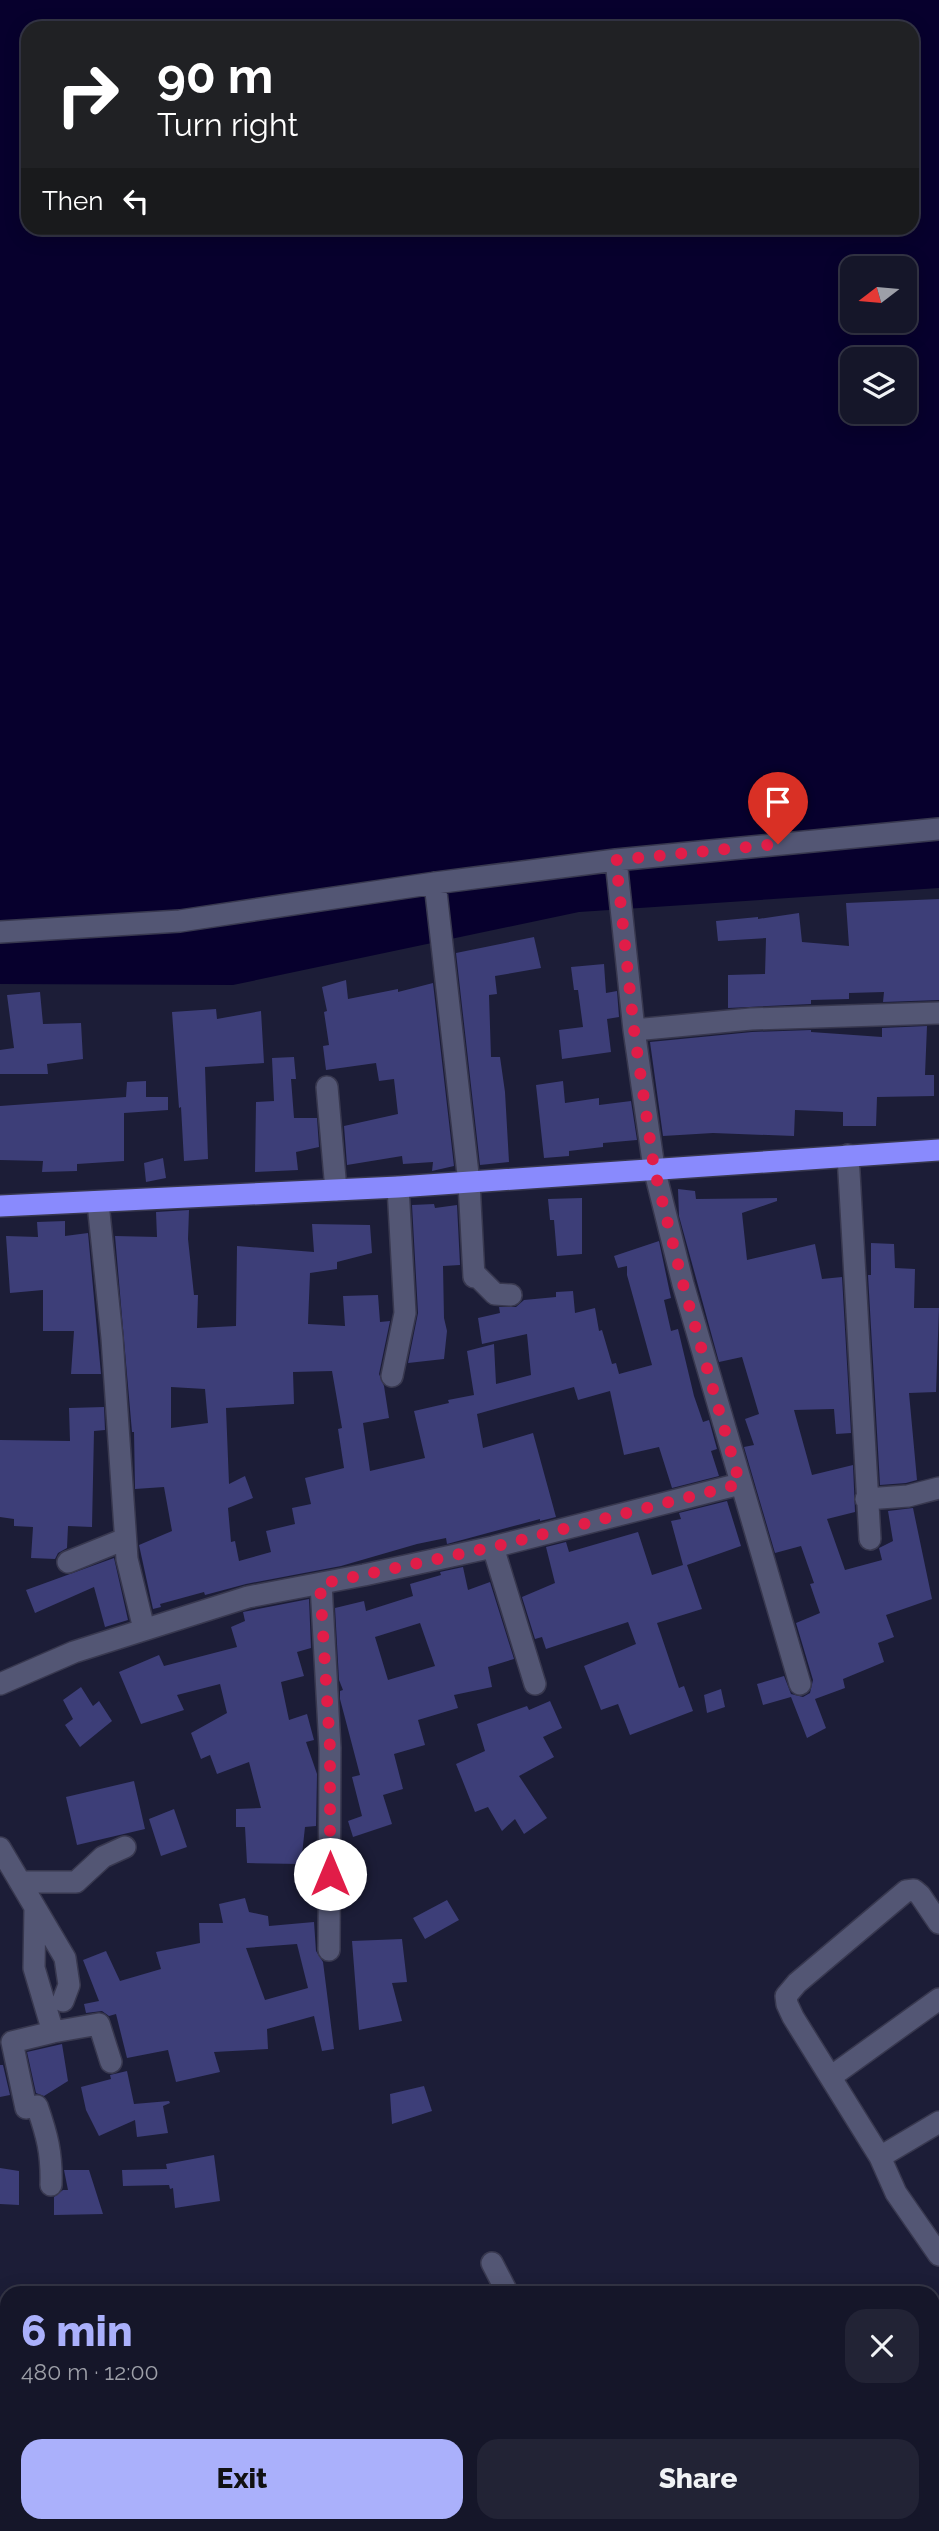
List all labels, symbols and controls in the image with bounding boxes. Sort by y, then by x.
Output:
text: 90 m [157,47,273,104]
icon: right [42,49,133,140]
text: Turn right [157,106,298,143]
icon: left [117,182,155,220]
text: Then [42,186,103,216]
north arrow [840,256,917,332]
map controls [840,256,917,424]
button: layers [840,347,917,424]
pin [748,772,808,844]
icon: arrive [759,783,797,821]
position arrow [293,1837,367,1911]
text: 6 min [21,2307,133,2356]
button: close [845,2309,919,2383]
text: 480 m · 12:00 [21,2358,159,2385]
button: Exit [21,2439,463,2519]
button: Share [477,2439,919,2519]

